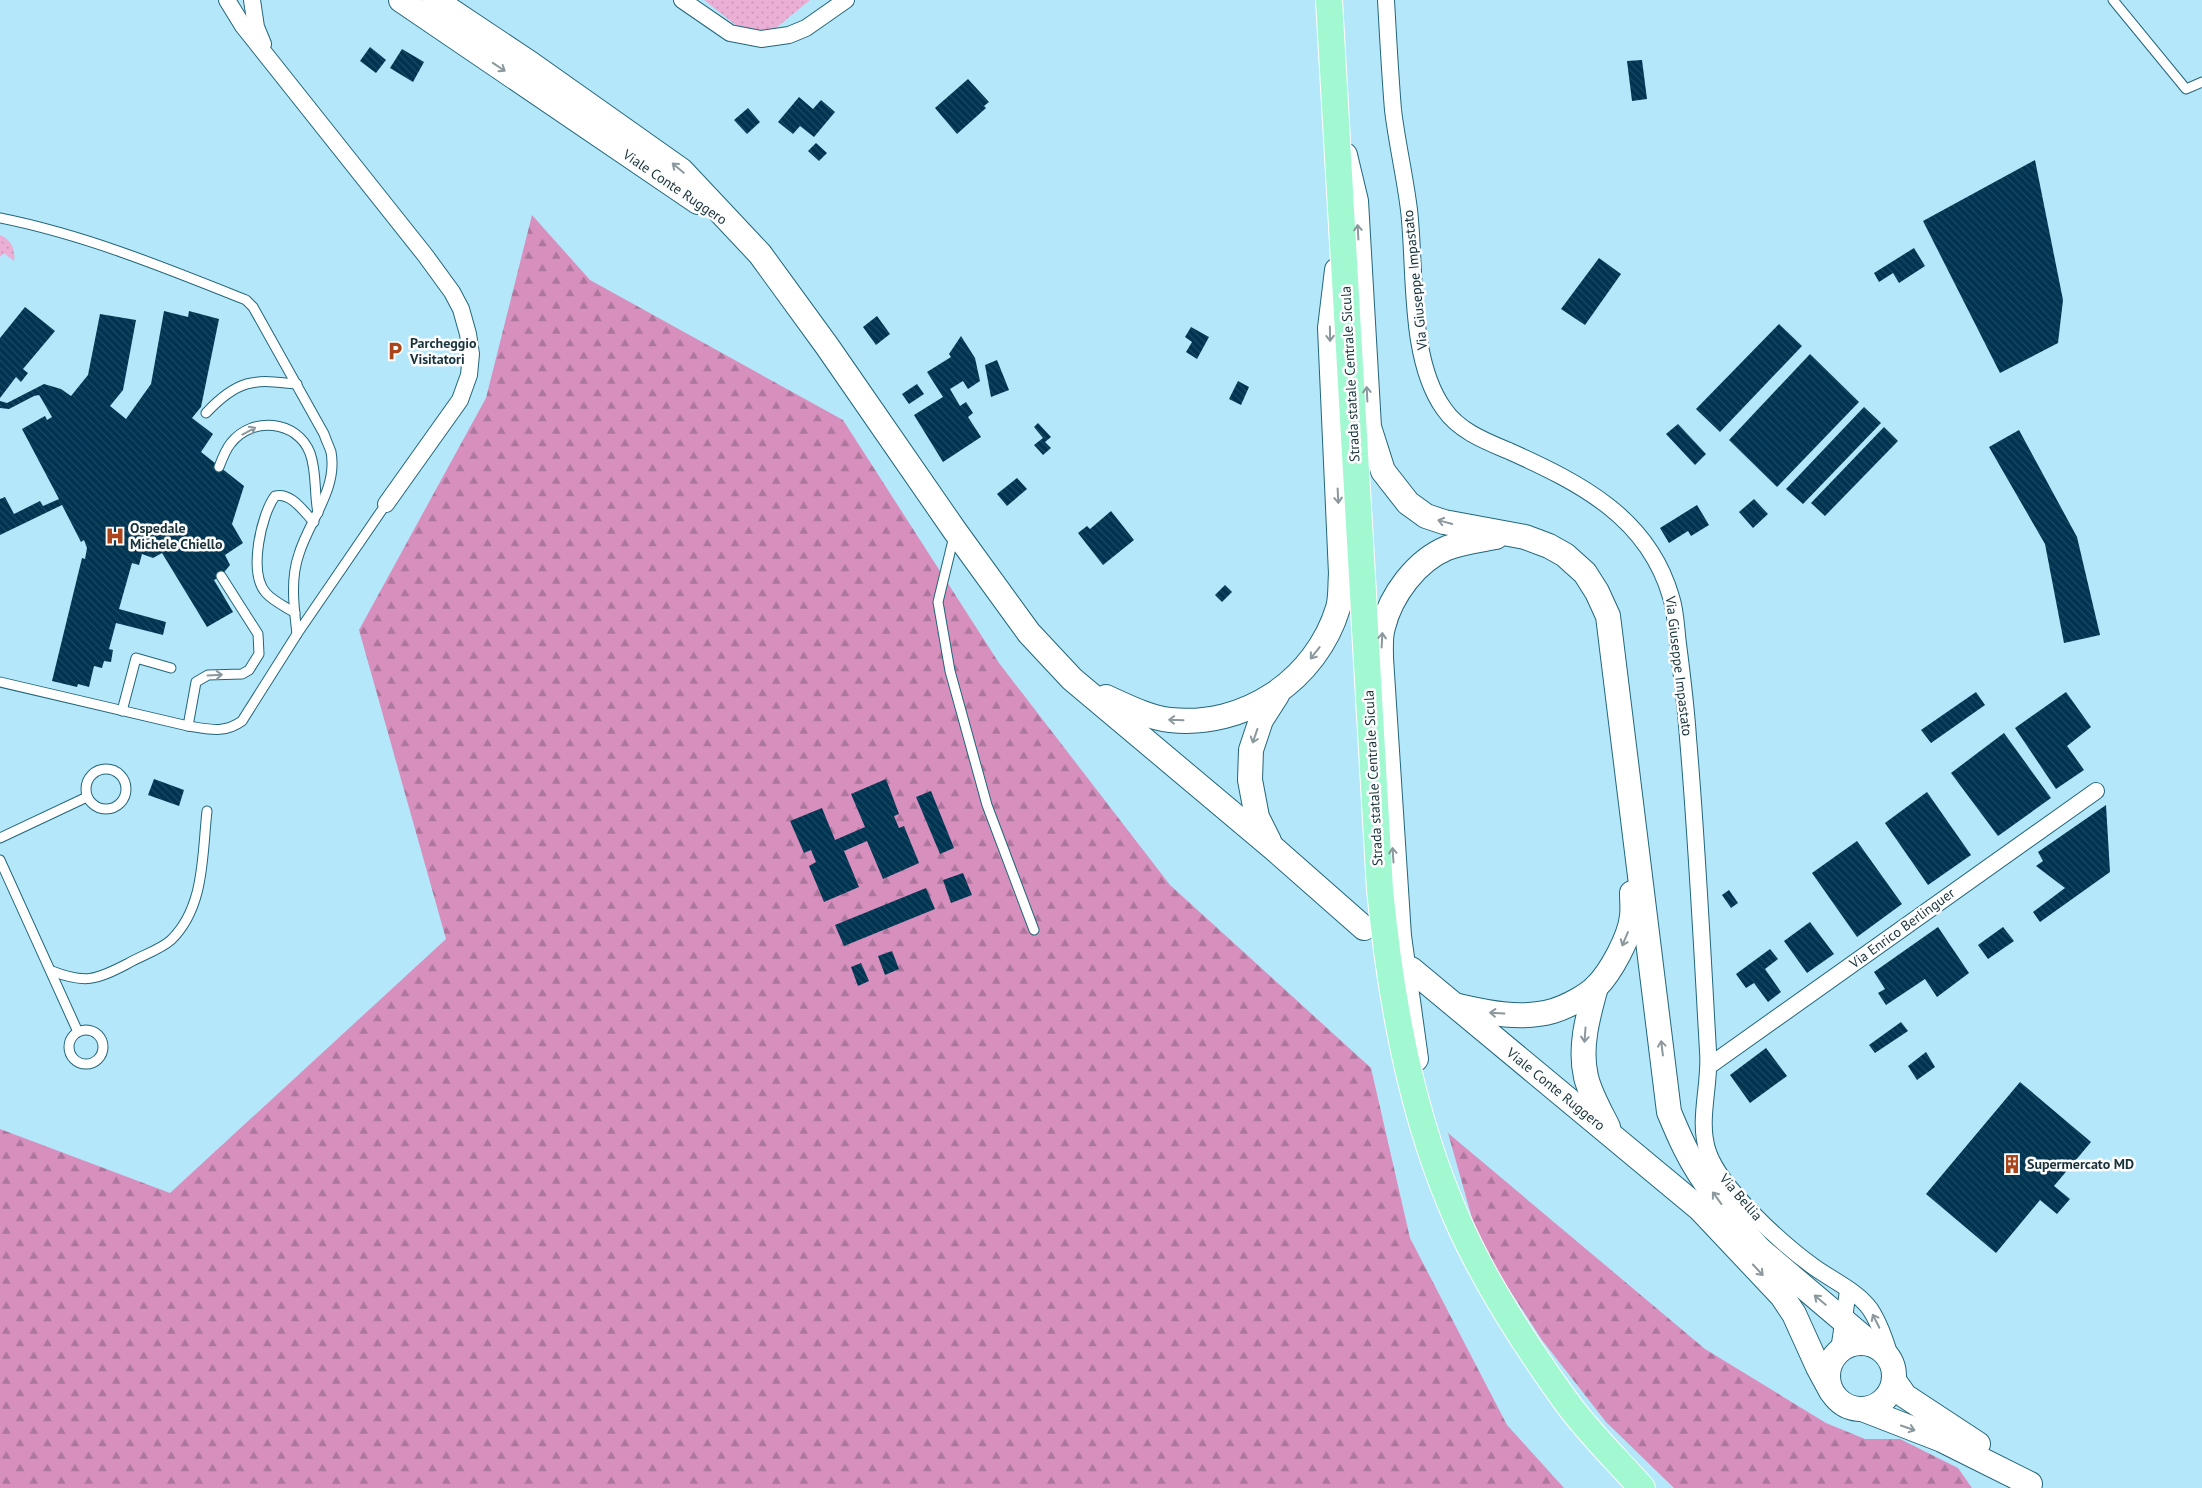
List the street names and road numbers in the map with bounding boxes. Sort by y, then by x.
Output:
street label: Viale Conte Ruggero [619,145,731,229]
street label: Via Giuseppe Impastato [1399,209,1431,352]
street label: Strada statale Centrale Sicula [1336,286,1364,462]
street label: Via Giuseppe Impastato [1661,594,1697,737]
street label: Strada statale Centrale Sicula [1359,690,1387,866]
street label: Via Enrico Berlinguer [1845,884,1958,973]
street label: Viale Conte Ruggero [1502,1043,1609,1134]
street label: Via Bellia [1715,1169,1766,1224]

